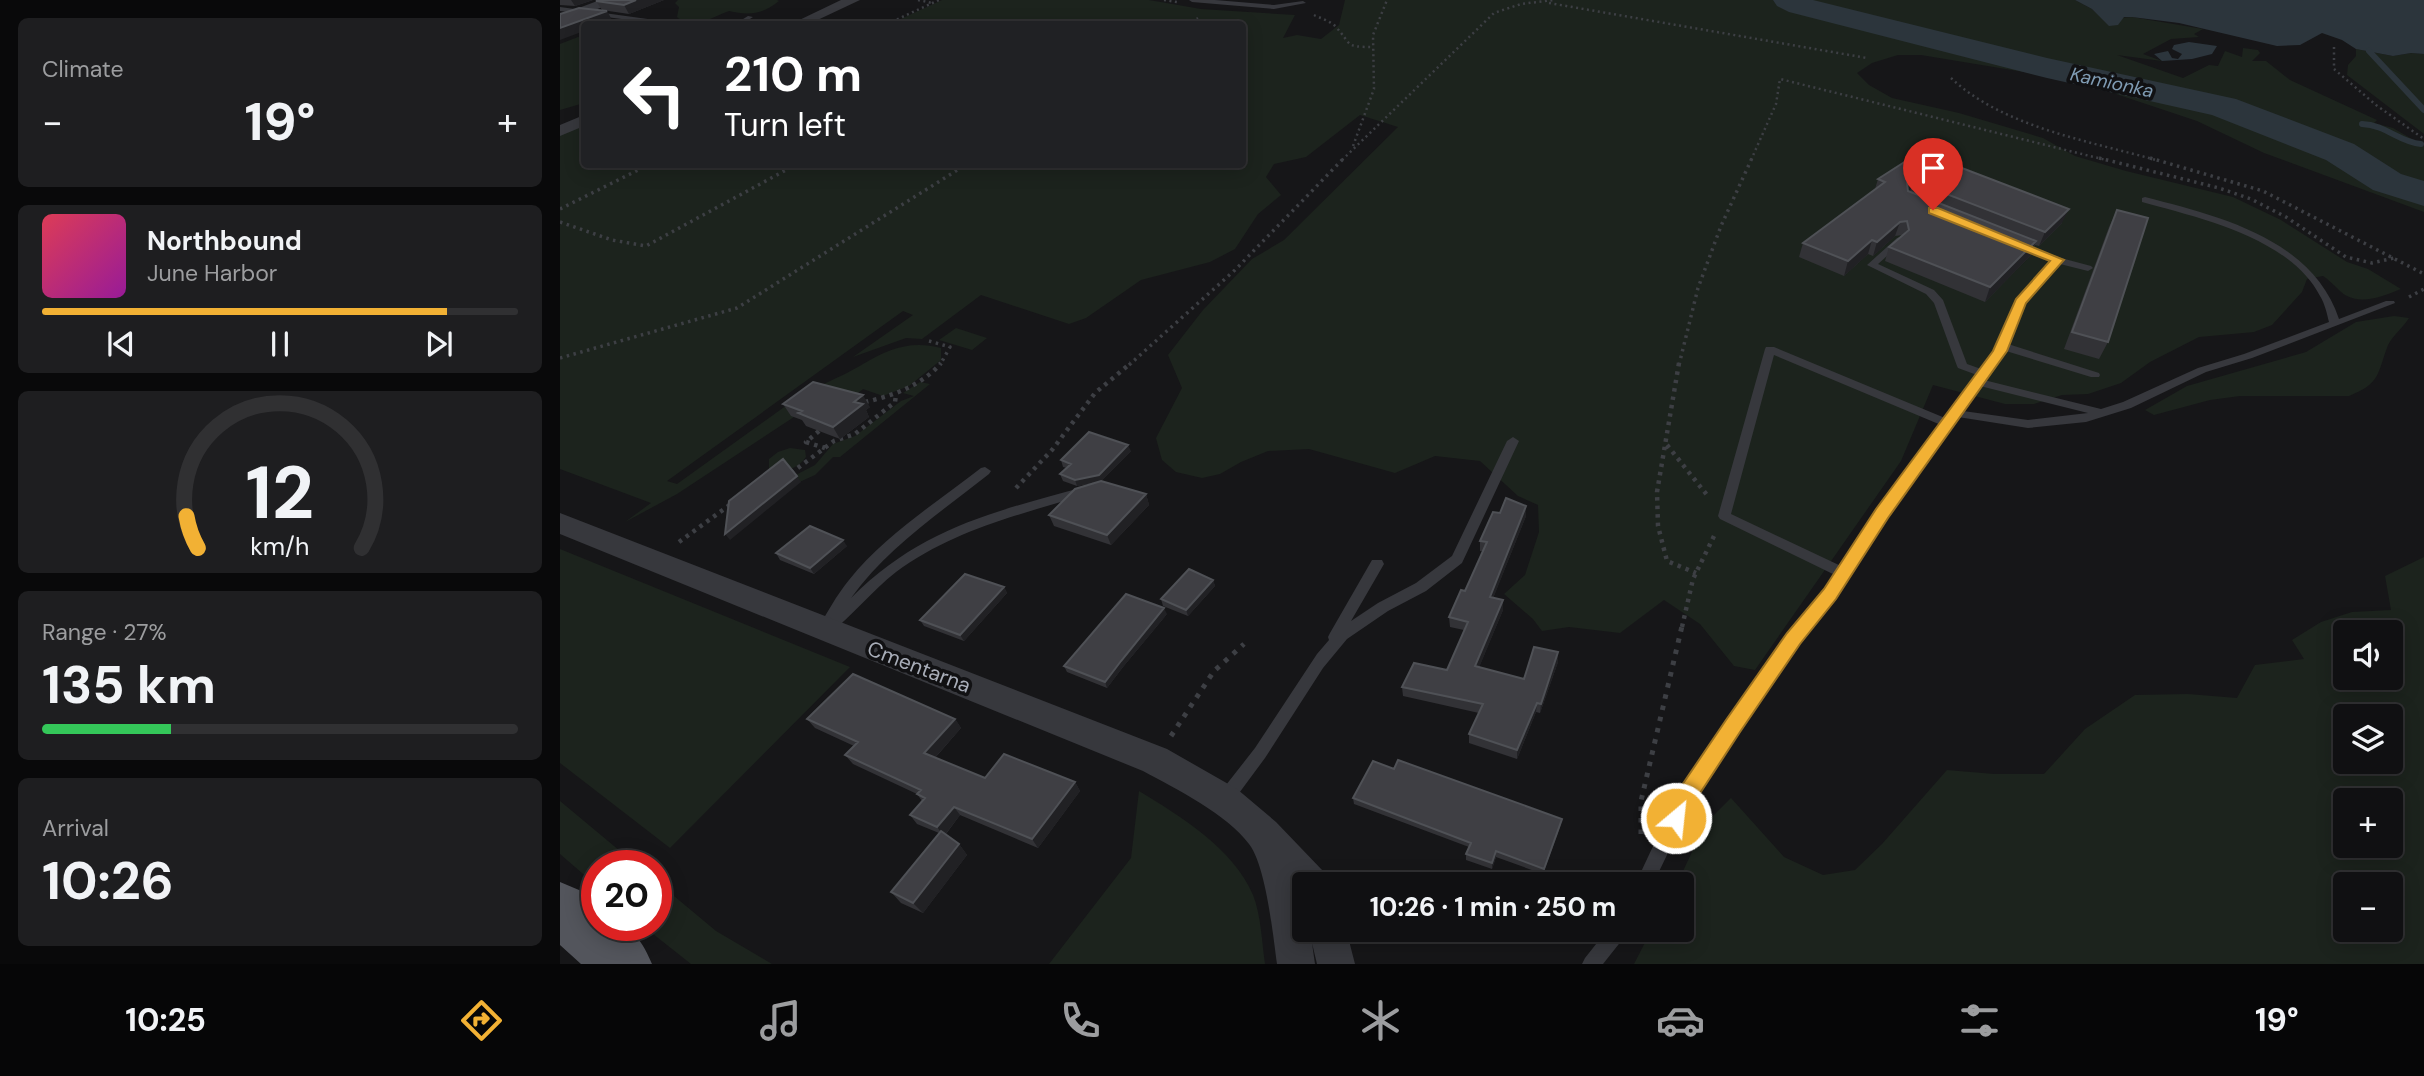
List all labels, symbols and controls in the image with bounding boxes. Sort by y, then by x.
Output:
text: 210 m [724,42,862,106]
icon: left [609,49,700,140]
text: Climate [42,54,124,84]
water label: Kamionka [2068,61,2156,104]
text: 19° [245,88,315,156]
text: − [42,97,63,147]
text: + [497,97,518,147]
text: Turn left [724,104,846,146]
pin [1903,138,1963,210]
icon: arrive [1914,149,1952,187]
text: Northbound [147,224,302,258]
text: June Harbor [147,258,277,288]
icon: previous [102,325,140,363]
icon: pause [261,325,299,363]
icon: next [420,325,458,363]
text: 12 [246,446,314,541]
text: km/h [250,530,310,563]
text: Range · 27% [42,617,167,647]
map controls [2333,620,2403,942]
button: sound [2333,620,2403,690]
street label: Cmentarna [863,634,975,700]
text: 135 km [42,651,216,719]
button: layers [2333,704,2403,774]
position arrow [1639,781,1713,855]
button: + [2333,788,2403,858]
text: Arrival [42,813,109,843]
text: 10:26 [42,847,174,915]
speed limit sign: 20 [581,850,672,941]
button: − [2333,872,2403,942]
text: 10:26 · 1 min · 250 m [1370,890,1616,924]
icon: directions [457,996,506,1045]
icon: music [756,996,805,1045]
icon: phone [1056,996,1105,1045]
icon: climate [1356,996,1405,1045]
icon: car [1656,996,1705,1045]
icon: filters [1955,996,2004,1045]
text: 10:25 [125,999,206,1041]
text: 19° [2255,999,2299,1041]

